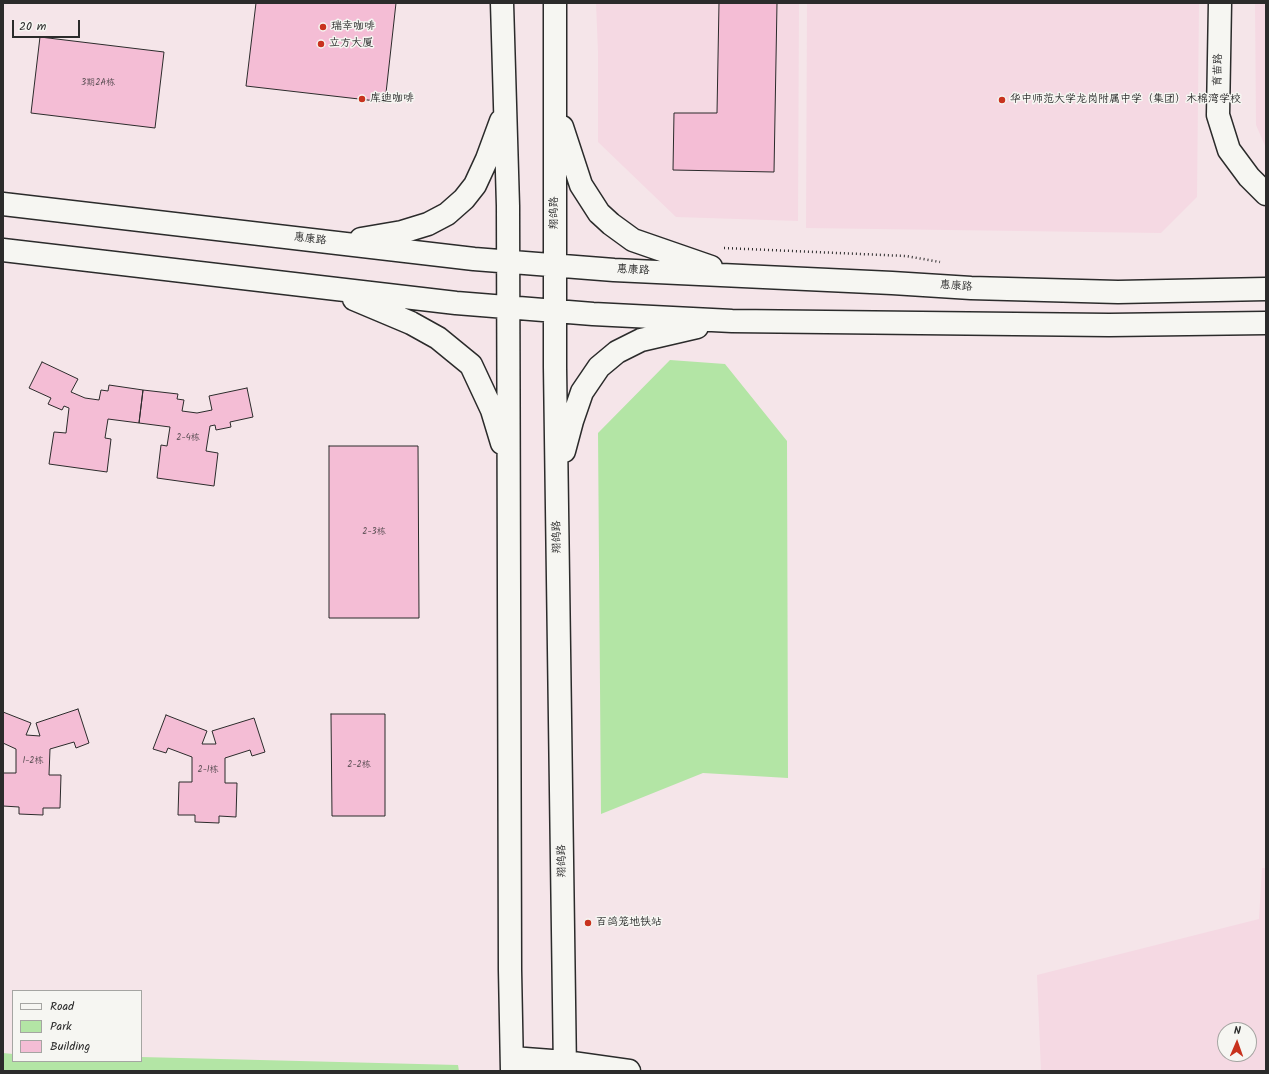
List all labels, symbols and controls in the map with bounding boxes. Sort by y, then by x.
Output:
scale bar [14,12,82,38]
text: 20 m [19,17,46,36]
place label: 瑞幸咖啡 [331,20,375,34]
marker: 瑞幸咖啡 [318,22,328,32]
place label: 立方大厦 [329,37,373,51]
marker: 立方大厦 [316,39,326,49]
street label: 育苗路 [1212,53,1226,87]
house number: 3期2A栋 [81,78,115,88]
place label: 库迪咖啡 [370,92,414,106]
place label: 华中师范大学龙岗附属中学（集团）木棉湾学校 [1010,93,1241,107]
marker: 库迪咖啡 [357,94,367,104]
marker: 华中师范大学龙岗附属中学（集团）木棉湾学校 [997,95,1007,105]
street label: 翔鸽路 [548,197,562,229]
street label: 惠康路 [293,231,327,249]
street label: 惠康路 [616,264,650,278]
street label: 惠康路 [939,279,973,295]
house number: 2-4栋 [176,433,200,443]
street label: 翔鸽路 [551,520,565,554]
house number: 2-3栋 [362,527,386,537]
house number: 1-2栋 [22,756,44,766]
house number: 2-2栋 [347,760,371,770]
house number: 2-1栋 [197,765,219,775]
street label: 翔鸽路 [556,844,570,878]
place label: 百鸽笼地铁站 [596,916,662,930]
marker: 百鸽笼地铁站 [583,918,593,928]
legend [12,990,142,1062]
text: Road [50,997,74,1016]
text: Park [50,1017,72,1036]
north arrow [1217,1022,1257,1062]
text: N [1234,1022,1241,1040]
text: Building [50,1037,90,1056]

